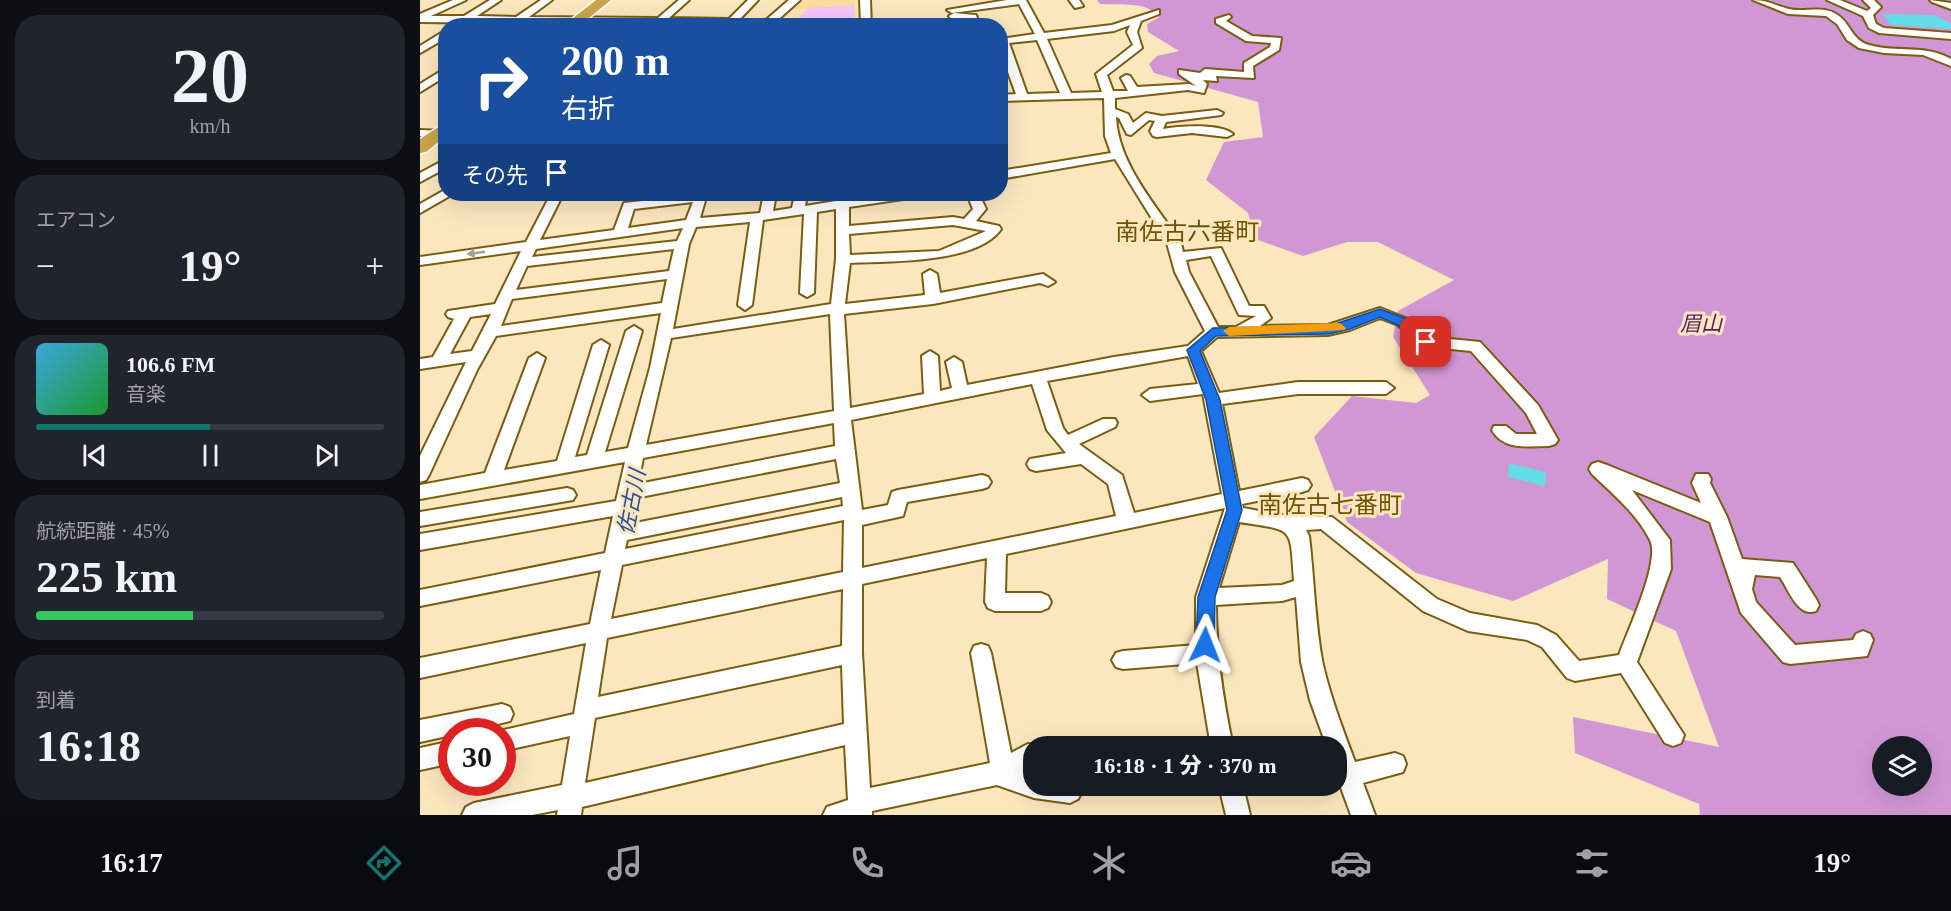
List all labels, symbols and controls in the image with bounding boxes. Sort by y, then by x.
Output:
text: 20 [171,32,249,119]
text: 200 m [561,38,670,84]
icon: right [462,42,540,120]
text: 右折 [561,94,615,124]
text: km/h [189,115,231,137]
icon: arrive [540,156,573,189]
text: その先 [462,163,528,188]
text: エアコン [36,209,116,231]
district label: 南佐古六番町 [1115,219,1259,245]
text: 19° [179,241,242,291]
text: − [36,248,55,284]
text: + [365,248,384,284]
one-way arrow [467,249,486,258]
park label: 眉山 [1680,312,1724,336]
pin [1400,316,1451,367]
icon: arrive [1409,325,1442,358]
text: 106.6 FM [126,352,215,377]
text: 音楽 [126,383,166,405]
icon: previous [78,439,111,472]
icon: pause [194,439,227,472]
icon: next [310,439,343,472]
water label: 佐古川 [613,465,650,537]
district label: 南佐古七番町 [1258,492,1402,518]
text: 航続距離 · 45% [36,520,169,542]
text: 225 km [36,552,177,602]
position arrow [1173,613,1237,677]
text: 到着 [36,689,76,711]
speed limit sign: 30 [438,718,516,796]
text: 16:18 [36,721,141,771]
map controls [1872,736,1932,796]
button: layers [1872,736,1932,796]
text: 16:18 · 1 分 · 370 m [1093,753,1277,778]
icon: directions [363,842,405,884]
icon: music [604,842,646,884]
icon: phone [846,842,888,884]
icon: climate [1088,842,1130,884]
icon: car [1330,842,1372,884]
icon: filters [1571,842,1613,884]
text: 16:17 [100,848,163,878]
text: 19° [1813,848,1851,878]

